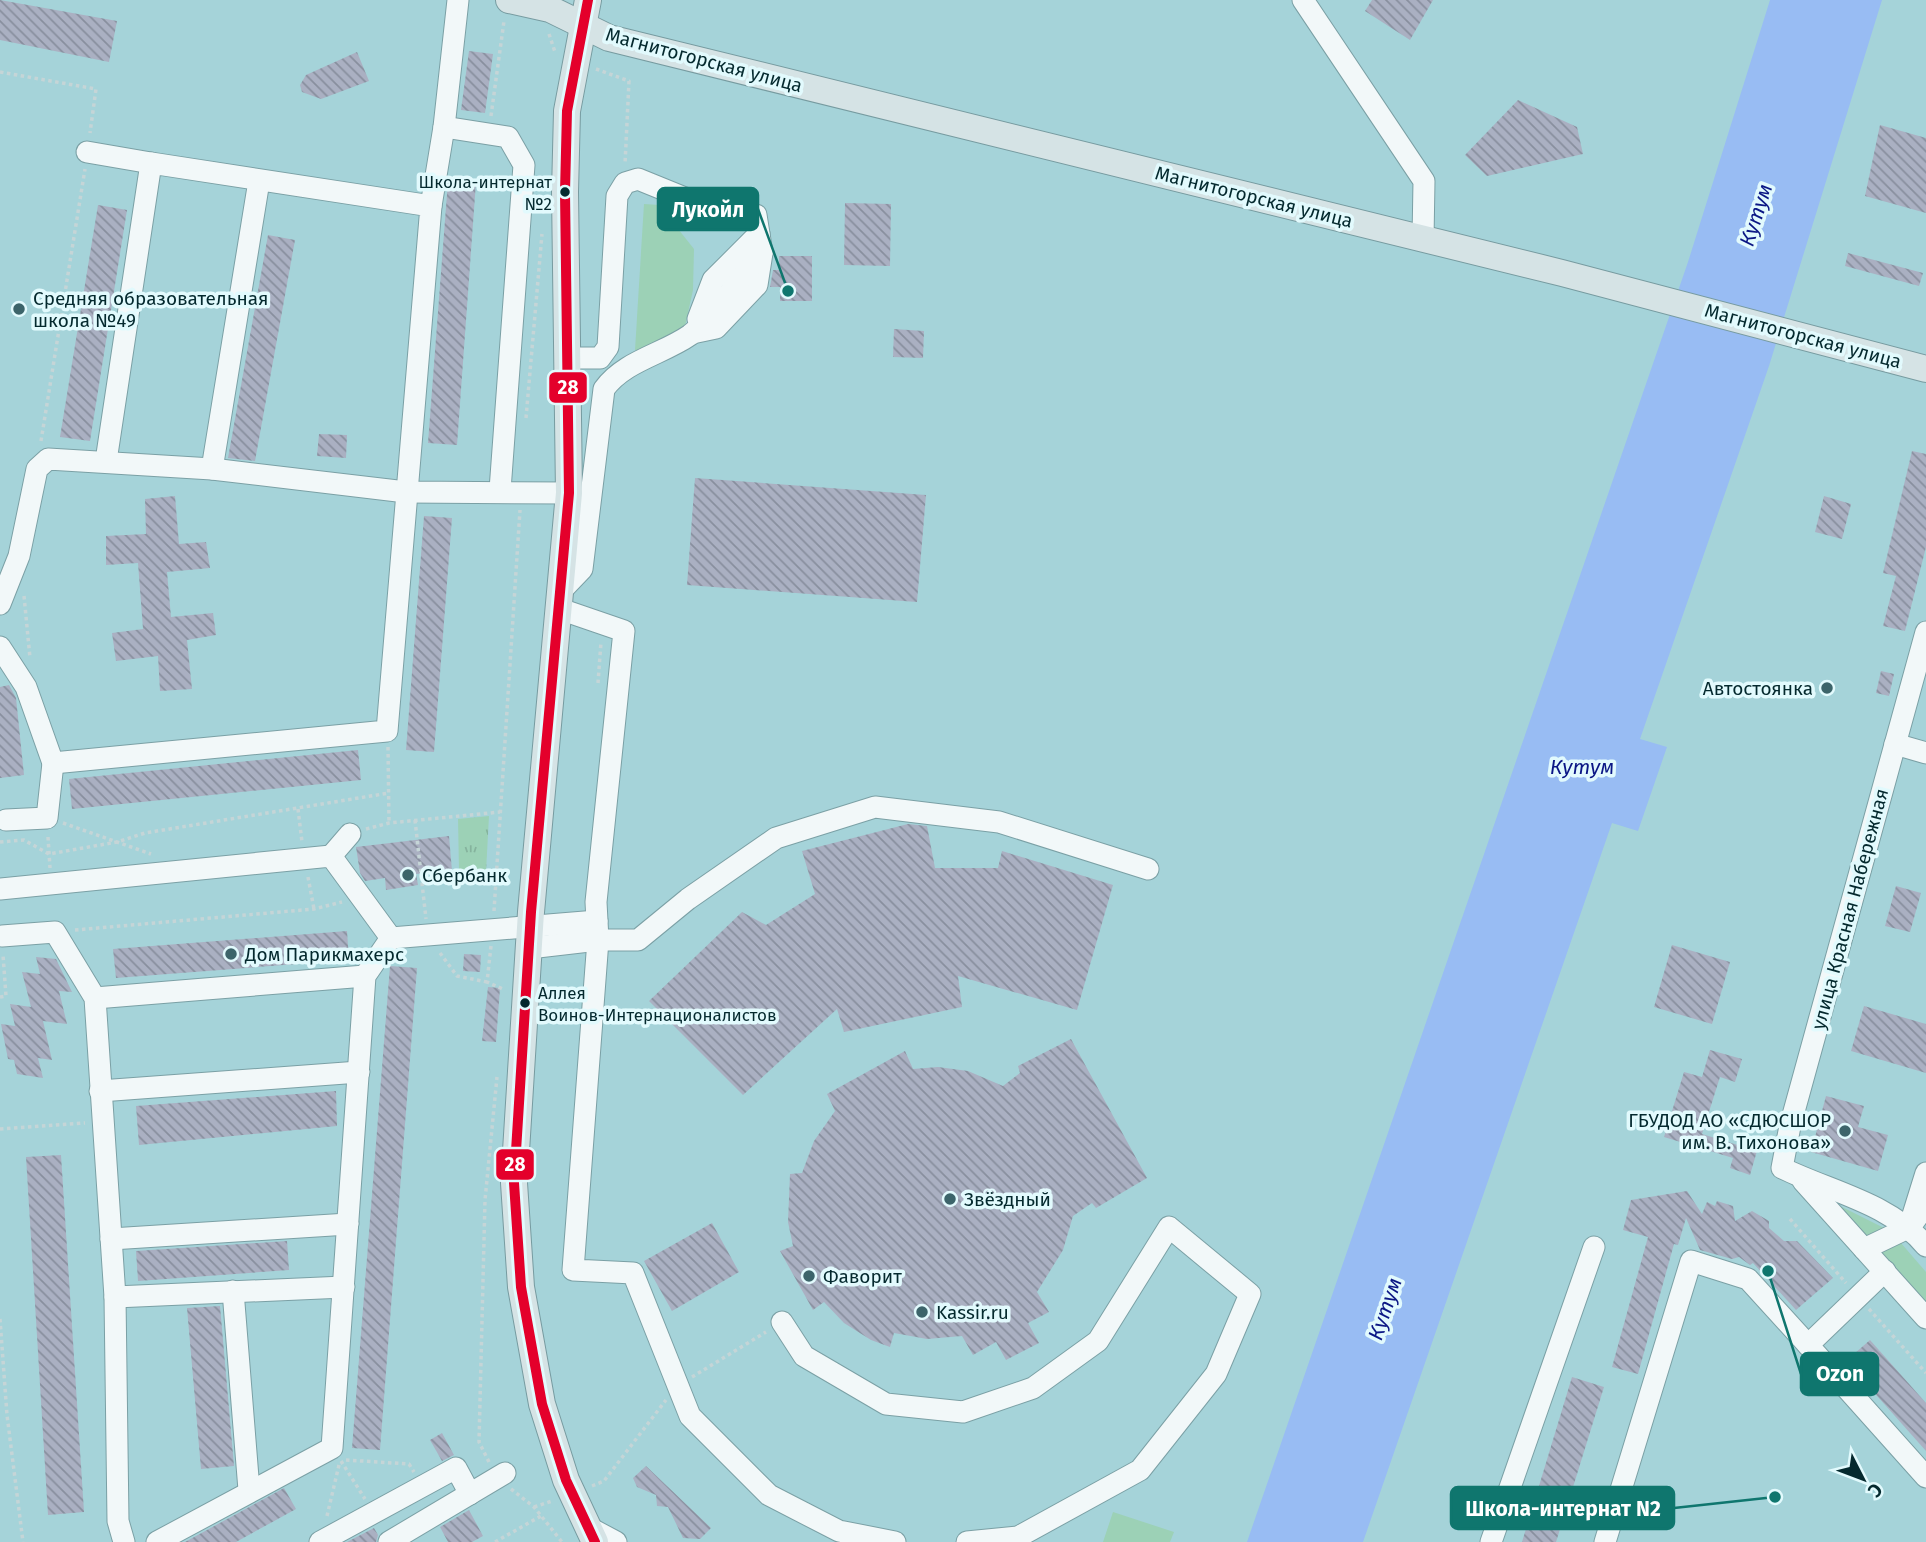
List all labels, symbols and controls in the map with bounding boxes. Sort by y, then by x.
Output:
street label: Магнитогорская улица [603,23,805,97]
street label: Магнитогорская улица [1153,161,1355,233]
place label: Школа-интернат №2 [419,172,552,215]
water label: Кутум [1734,180,1778,250]
marker: Школа-интернат №2 [558,185,572,199]
callout: Лукойл [658,188,758,230]
text: Лукойл [672,197,744,223]
place label: Средняя образовательная школа №49 [33,287,269,332]
street label: Магнитогорская улица [1702,299,1904,373]
marker: Средняя образовательная школа №49 [11,301,27,317]
line badge: 28 [548,371,588,404]
text: 28 [558,376,578,399]
place label: Автостоянка [1703,677,1813,700]
marker: Автостоянка [1819,680,1835,696]
water label: Кутум [1550,754,1614,780]
street label: улица Красная Набережная [1807,786,1893,1032]
place label: Сбербанк [422,864,507,887]
marker: Сбербанк [400,867,416,883]
place label: Дом Парикмахерс [244,943,404,966]
marker: Дом Парикмахерс [223,946,239,962]
place label: Аллея Воинов-Интернационалистов [538,983,777,1026]
marker: Аллея Воинов-Интернационалистов [518,996,532,1010]
place label: ГБУДОД АО «СДЮСШОР им. В. Тихонова» [1628,1109,1831,1154]
marker: ГБУДОД АО «СДЮСШОР им. В. Тихонова» [1837,1123,1853,1139]
line badge: 28 [495,1148,535,1181]
text: 28 [505,1153,525,1176]
place label: Звёздный [964,1188,1051,1211]
marker: Звёздный [942,1191,958,1207]
place label: Фаворит [823,1265,902,1288]
marker: Фаворит [801,1268,817,1284]
water label: Кутум [1362,1274,1408,1344]
place label: Kassir.ru [936,1301,1009,1324]
marker: Kassir.ru [914,1304,930,1320]
callout: Ozon [1801,1353,1878,1395]
text: Ozon [1816,1361,1864,1387]
north arrow [1828,1444,1898,1514]
text: С [1863,1478,1887,1502]
callout: Школа-интернат N2 [1451,1487,1674,1529]
text: Школа-интернат N2 [1465,1496,1661,1522]

